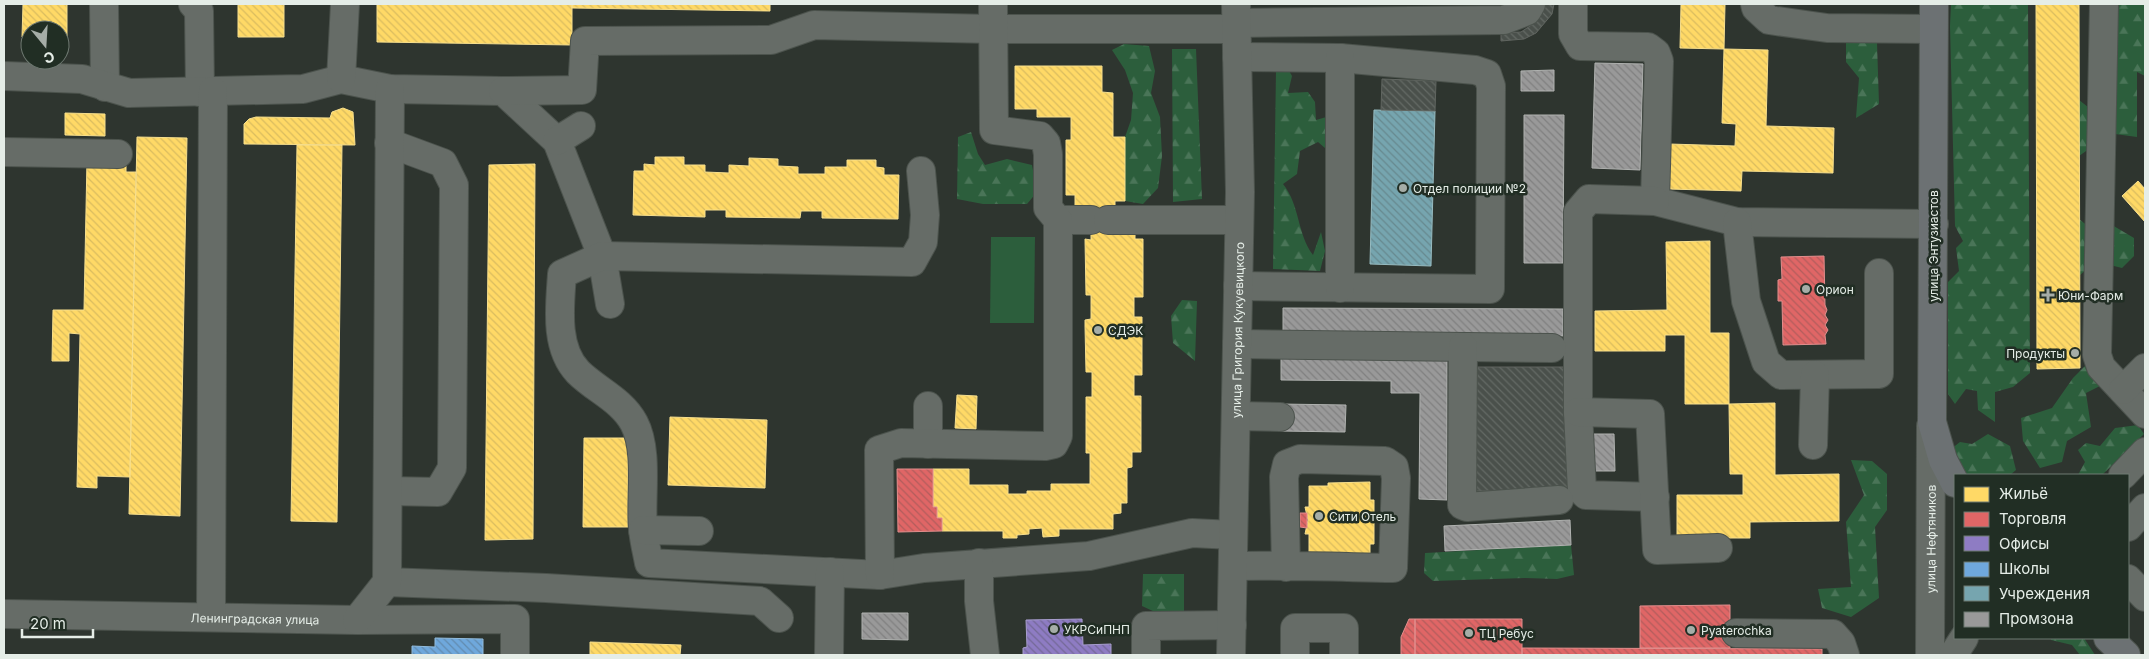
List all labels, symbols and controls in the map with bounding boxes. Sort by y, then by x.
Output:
north arrow [20,20,70,70]
text: С [42,48,57,68]
place label: Отдел полиции №2 [1413,181,1526,196]
marker: Отдел полиции №2 [1397,182,1409,194]
street label: улица Энтузиастов [1926,190,1941,302]
street label: улица Григория Кукуевицкого [1228,242,1247,418]
place label: Орион [1816,282,1854,297]
marker: Орион [1800,283,1812,295]
place label: Юни-Фарм [2058,288,2123,303]
marker: Юни-Фарм [2042,289,2054,301]
place label: СДЭК [1108,323,1143,338]
marker: СДЭК [1092,324,1104,336]
place label: Продукты [2006,346,2065,361]
marker: Продукты [2069,347,2081,359]
legend [1954,474,2129,639]
text: Жильё [1999,484,2048,503]
street label: улица Нефтяников [1923,485,1938,593]
place label: Сити Отель [1329,509,1397,524]
text: Торговля [1999,509,2066,528]
marker: Сити Отель [1313,510,1325,522]
text: Офисы [1999,534,2049,553]
text: Школы [1999,559,2050,578]
text: Учреждения [1999,584,2090,603]
scale bar [22,606,94,638]
text: Промзона [1999,609,2074,628]
street label: Ленинградская улица [190,610,319,627]
text: 20 m [30,614,66,633]
place label: УКРСиПНП [1064,622,1130,637]
marker: УКРСиПНП [1048,623,1060,635]
place label: Pyaterochka [1701,623,1772,638]
marker: Pyaterochka [1685,624,1697,636]
place label: ТЦ Ребус [1479,626,1534,641]
marker: ТЦ Ребус [1463,627,1475,639]

